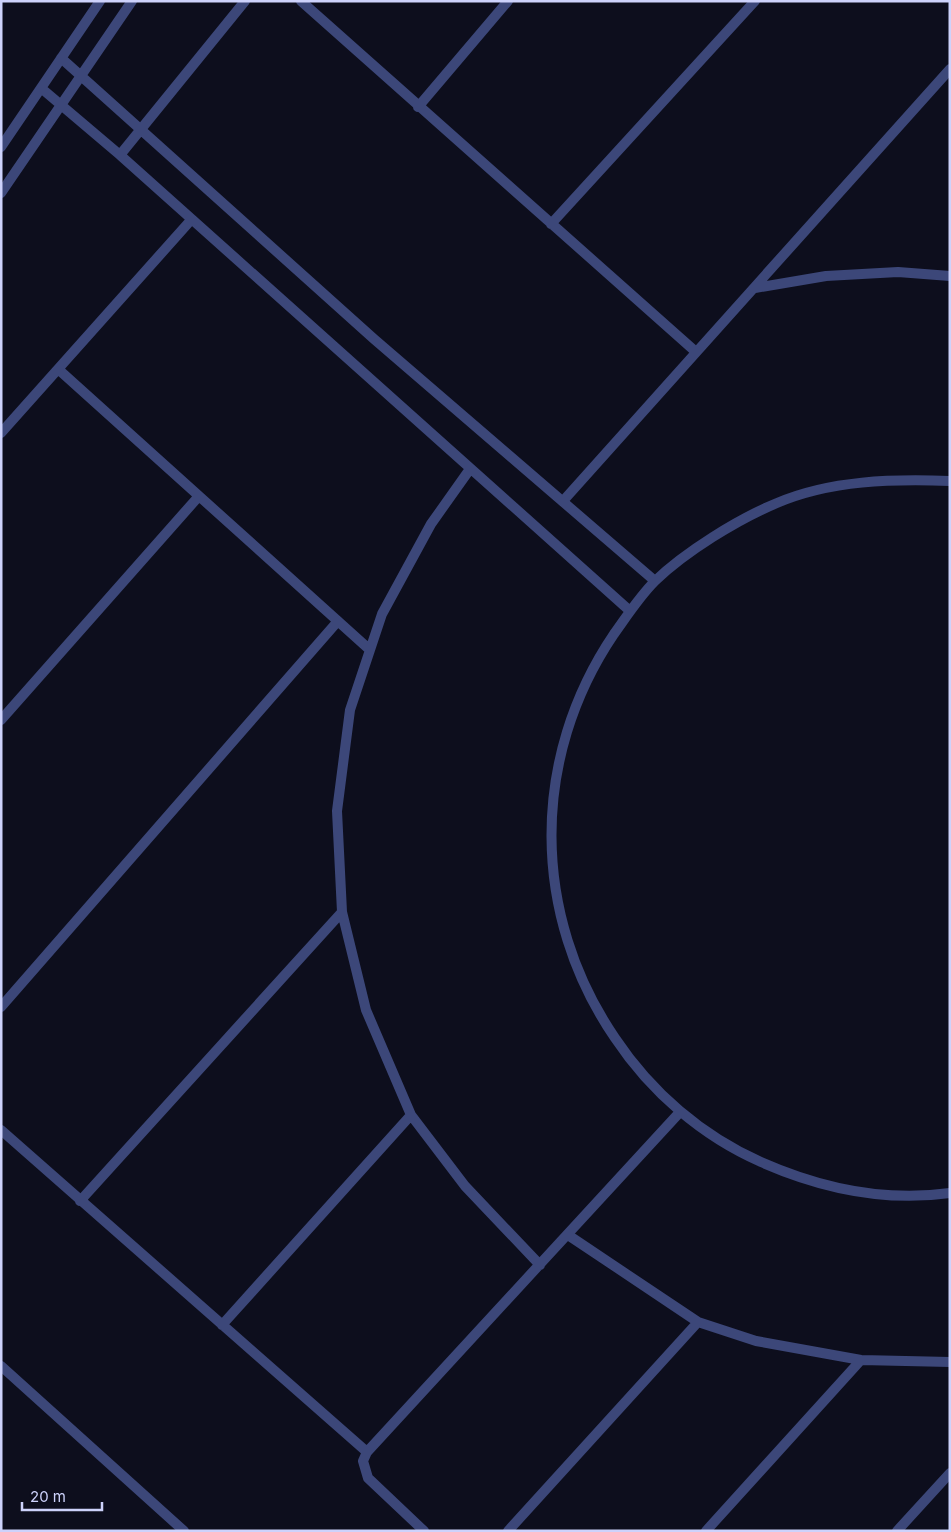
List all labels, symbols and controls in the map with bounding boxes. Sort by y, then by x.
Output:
scale bar [22,1480,102,1512]
text: 20 m [30,1487,66,1506]

